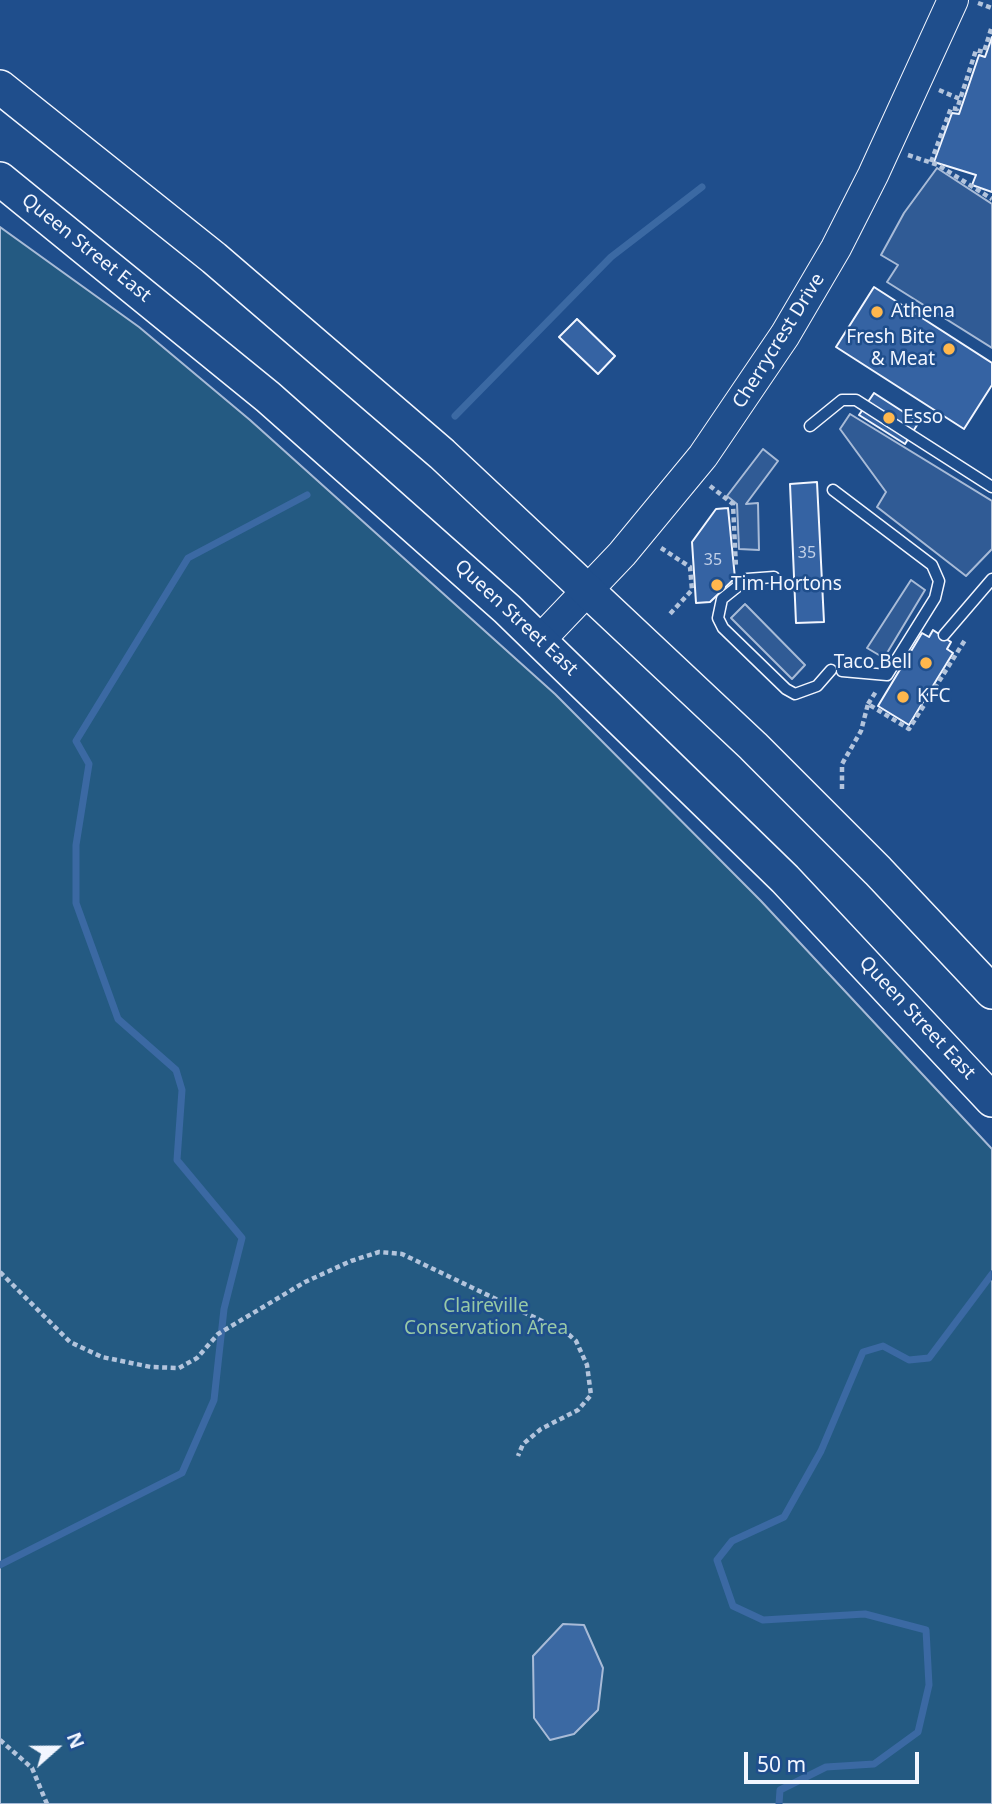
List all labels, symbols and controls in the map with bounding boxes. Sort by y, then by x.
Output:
street label: Queen Street East [17,189,155,307]
street label: Cherrycrest Drive [728,269,830,413]
place label: Athena [891,301,955,323]
marker: Athena [869,304,885,320]
place label: Fresh Bite & Meat [846,327,935,371]
marker: Fresh Bite & Meat [941,341,957,357]
place label: Esso [903,407,943,429]
marker: Esso [881,410,897,426]
house number: 35 [798,543,816,563]
house number: 35 [704,550,722,570]
street label: Queen Street East [450,555,582,681]
place label: Tim Hortons [731,574,842,596]
marker: Tim Hortons [709,577,725,593]
place label: Taco Bell [834,652,912,674]
marker: Taco Bell [918,655,934,671]
place label: KFC [917,686,951,708]
marker: KFC [895,689,911,705]
street label: Queen Street East [854,952,980,1084]
park label: Claireville Conservation Area [404,1296,568,1340]
north arrow [21,1713,91,1783]
text: N [61,1729,91,1752]
scale bar [747,1738,922,1782]
text: 50 m [757,1750,806,1778]

